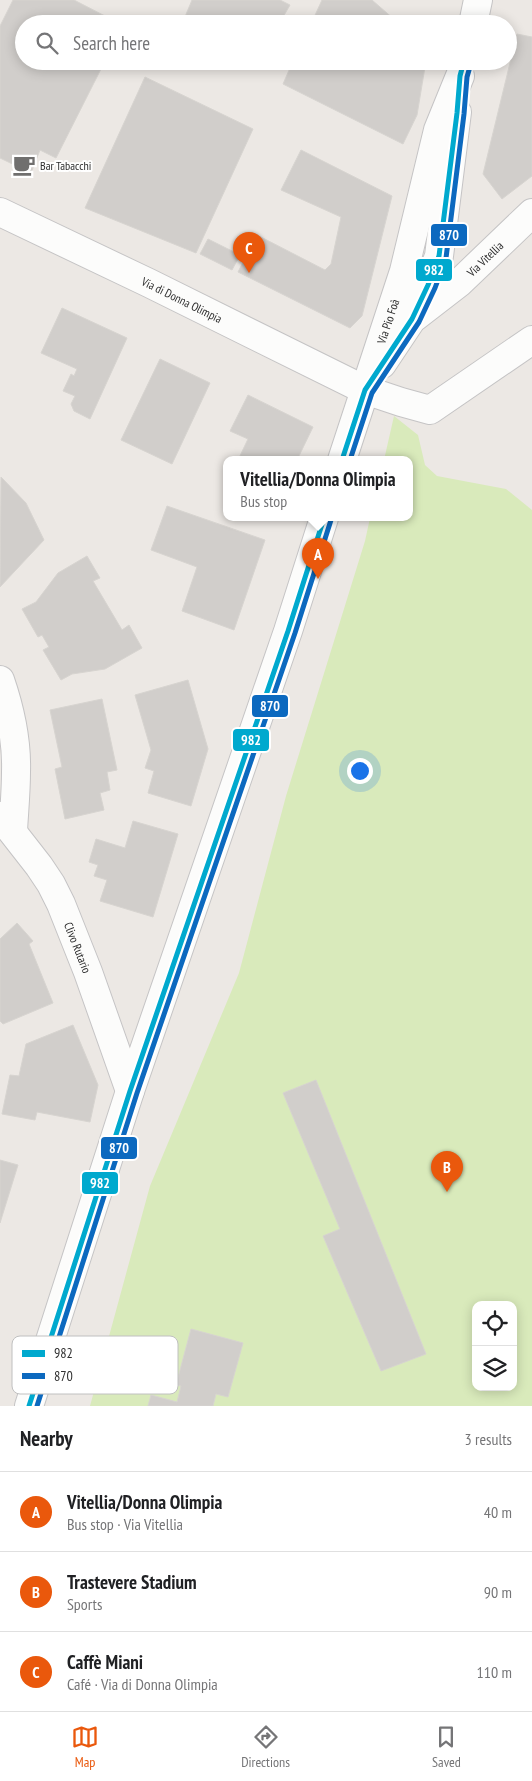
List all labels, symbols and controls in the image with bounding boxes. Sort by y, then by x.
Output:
search box [15,15,517,70]
icon: search [33,29,61,57]
text: Search here [73,31,150,55]
cafe icon: Bar Tabacchi [11,152,37,178]
place label: Bar Tabacchi [40,158,91,173]
line badge: 870 [430,223,468,247]
text: 870 [439,226,459,244]
pin: C [233,232,265,273]
street label: Via Vitellia [463,238,506,280]
line badge: 982 [415,258,453,282]
text: 982 [424,261,444,279]
street label: Via di Donna Olimpia [139,273,225,326]
street label: Via Pio Foà [373,297,402,347]
popup [223,456,413,521]
text: Vitellia/Donna Olimpia [240,467,396,491]
text: Bus stop [240,491,287,511]
pin: A [302,538,334,579]
line badge: 870 [251,694,289,718]
text: 870 [260,697,280,715]
line badge: 982 [232,728,270,752]
text: 982 [241,731,261,749]
your location [347,758,373,784]
street label: Clivo Rutario [61,920,95,975]
line badge: 870 [100,1136,138,1160]
text: 870 [109,1139,129,1157]
pin: B [431,1151,463,1192]
line badge: 982 [81,1171,119,1195]
text: 982 [90,1174,110,1192]
map controls [472,1301,517,1391]
button: locate [472,1301,517,1346]
legend [12,1336,178,1394]
text: 982 [54,1344,73,1362]
button: layers [472,1346,517,1391]
text: 870 [54,1367,73,1385]
text: Nearby [20,1425,73,1452]
text: 3 results [465,1429,512,1449]
text: Vitellia/Donna Olimpia [67,1490,222,1514]
text: A [32,1502,40,1522]
text: 40 m [484,1502,512,1522]
text: Bus stop · Via Vitellia [67,1514,183,1534]
text: Trastevere Stadium [67,1570,197,1594]
text: B [32,1582,40,1602]
text: 90 m [484,1582,512,1602]
text: Sports [67,1594,102,1614]
text: Caffè Miani [67,1650,143,1674]
text: C [32,1662,40,1682]
text: 110 m [477,1662,512,1682]
text: Café · Via di Donna Olimpia [67,1674,218,1694]
tab: Map [71,1723,99,1771]
tab: Directions [241,1723,290,1771]
tab: Saved [432,1723,461,1771]

